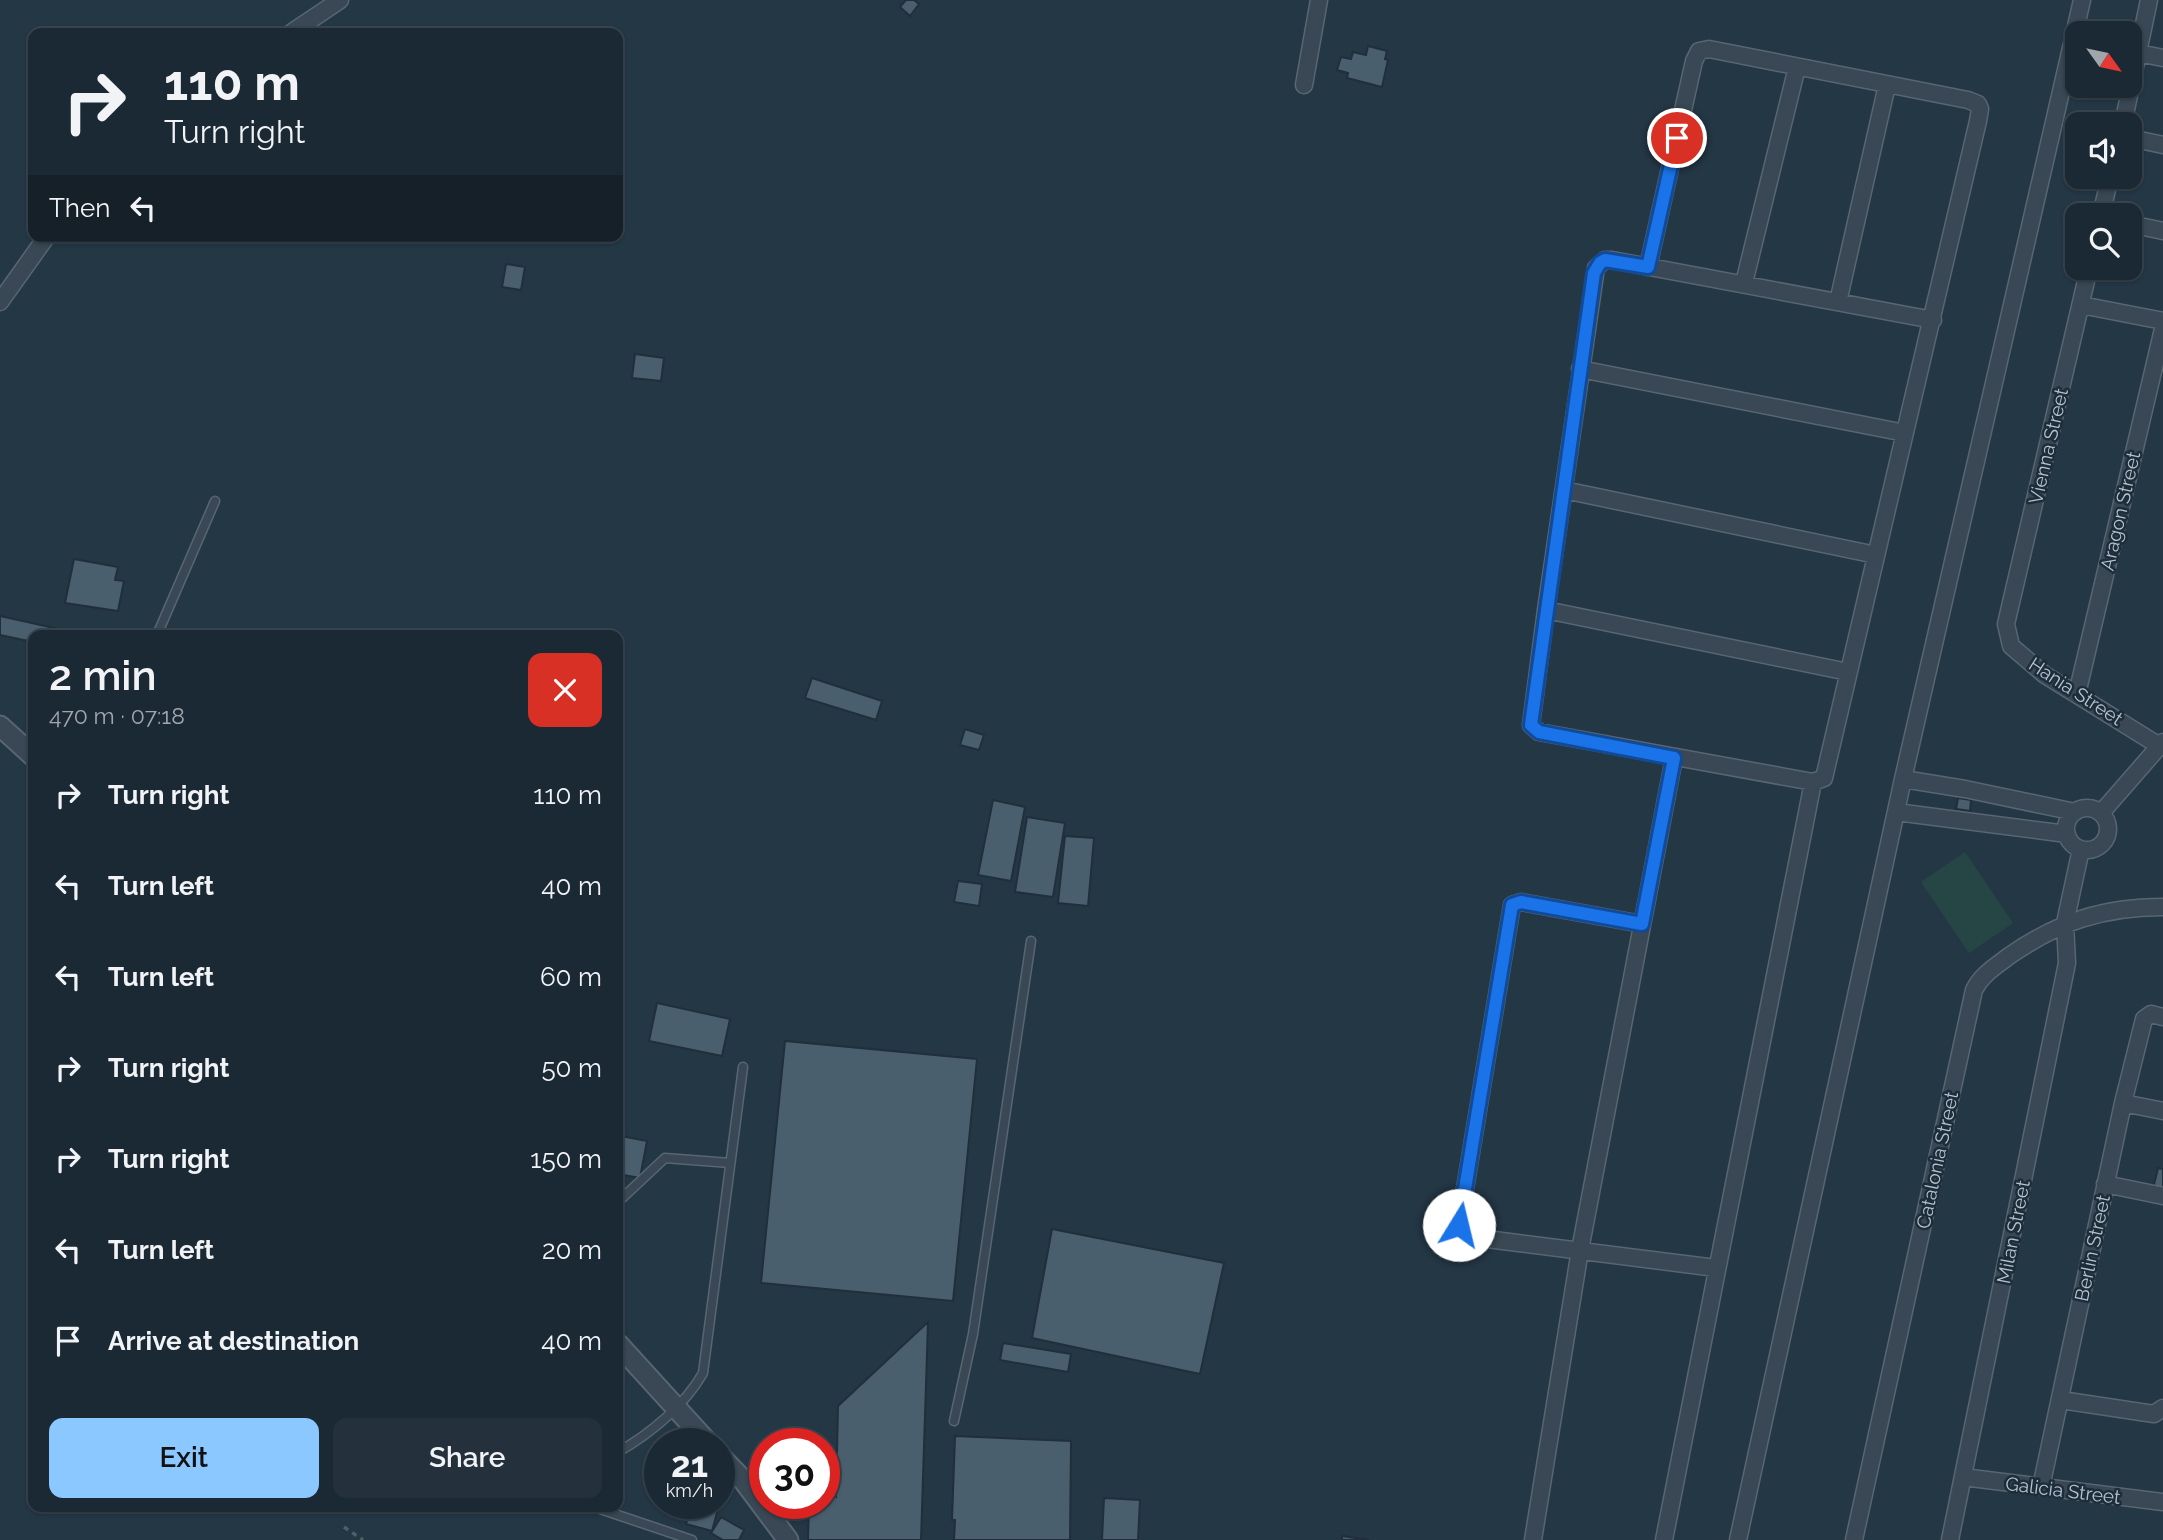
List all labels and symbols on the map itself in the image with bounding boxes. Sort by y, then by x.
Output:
north arrow [2065,21,2142,98]
pin [1647,108,1707,168]
street label: Vienna Street [2024,385,2072,506]
street label: Aragon Street [2096,449,2145,573]
street label: Hania Street [2025,653,2128,730]
street label: Catalonia Street [1912,1089,1962,1231]
street label: Milan Street [1992,1178,2034,1286]
position arrow [1422,1188,1496,1262]
street label: Berlin Street [2070,1192,2114,1303]
speed limit sign: 30 [749,1428,840,1519]
street label: Galicia Street [2004,1472,2122,1508]

